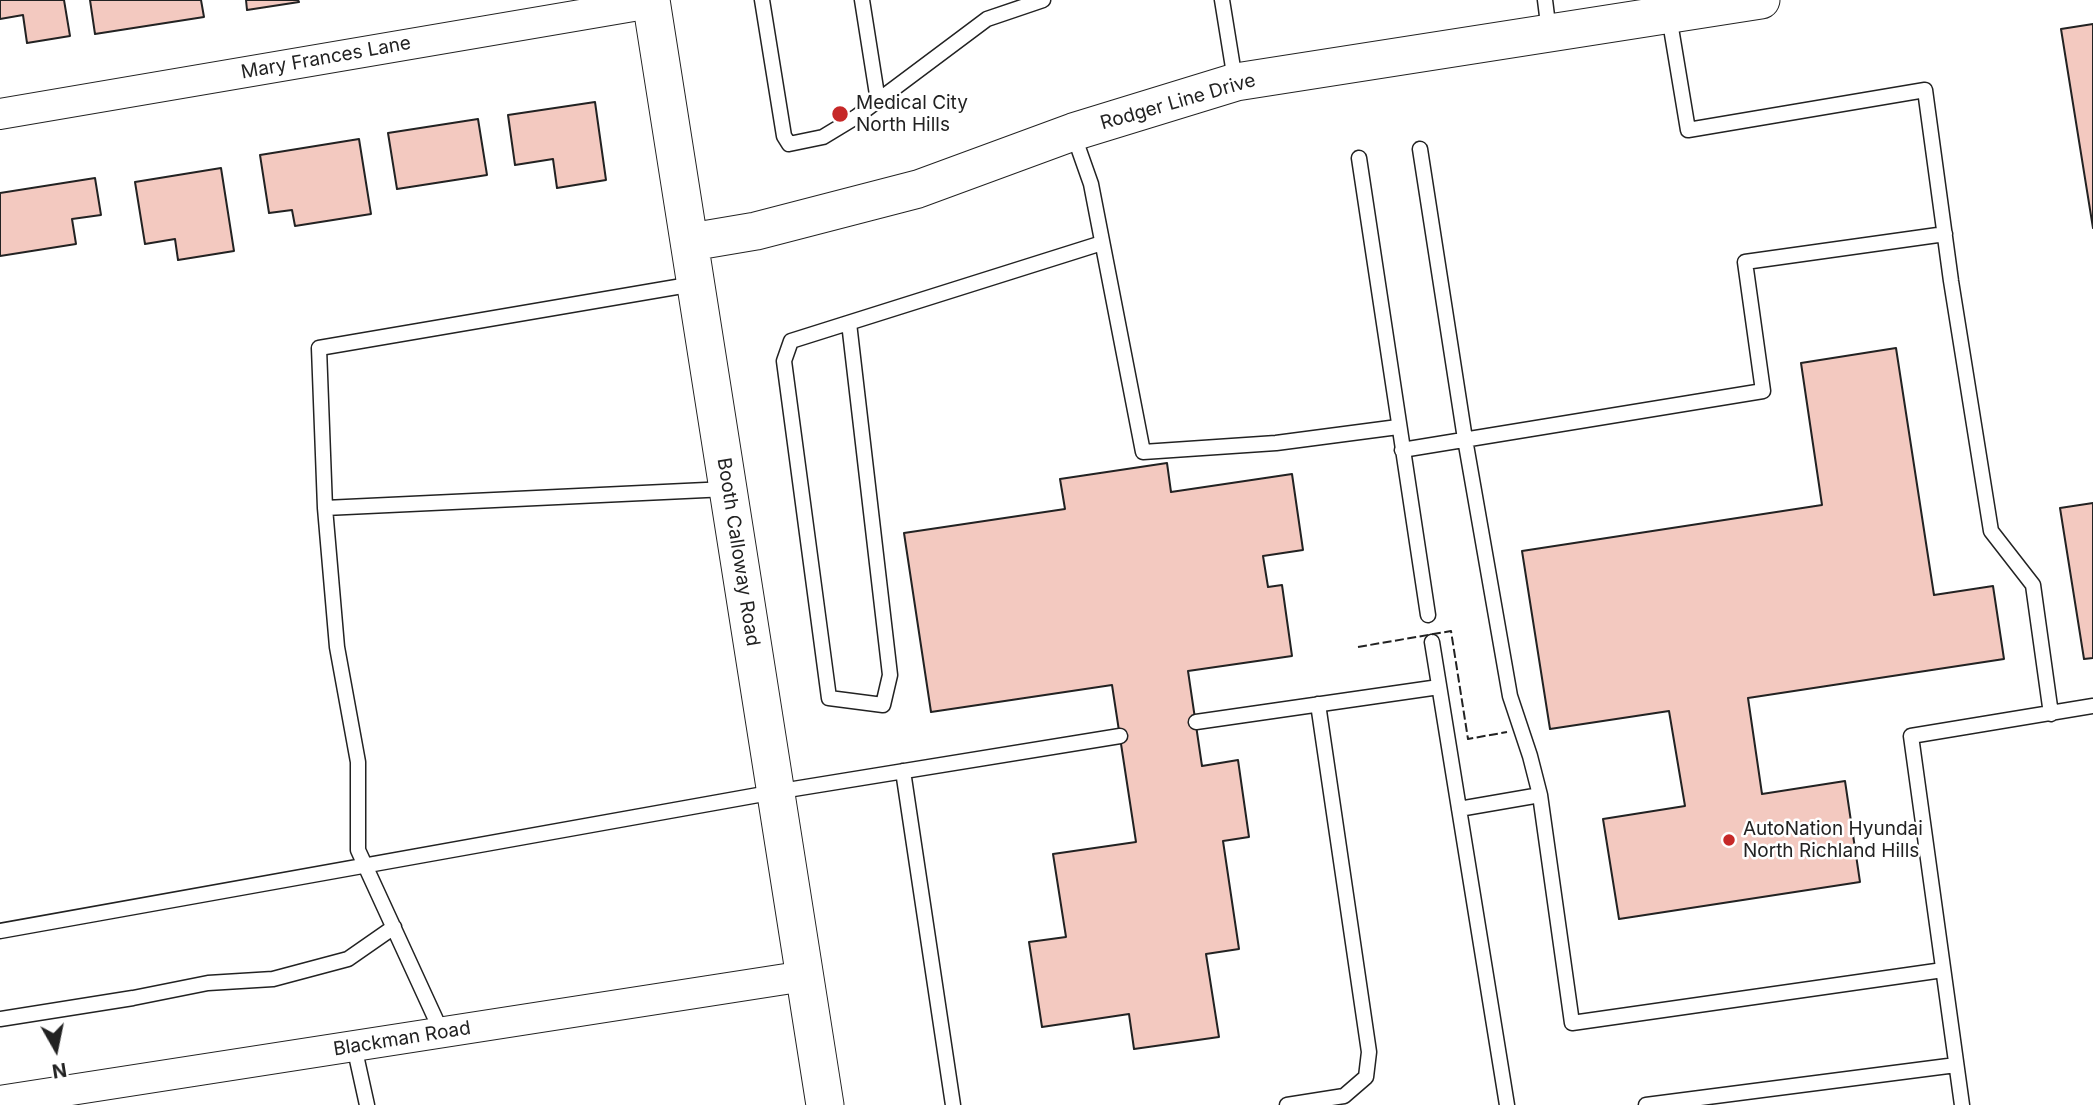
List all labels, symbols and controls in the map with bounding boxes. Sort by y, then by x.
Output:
street label: Mary Frances Lane [239,32,413,84]
street label: Rodger Line Drive [1098,69,1258,135]
place label: Medical City North Hills [856,92,968,136]
marker: Medical City North Hills [830,104,850,124]
street label: Booth Calloway Road [712,456,764,648]
place label: AutoNation Hyundai North Richland Hills [1743,818,1923,862]
marker: AutoNation Hyundai North Richland Hills [1721,832,1737,848]
north arrow [21,1014,91,1084]
street label: Blackman Road [332,1017,472,1061]
text: N [50,1058,68,1083]

